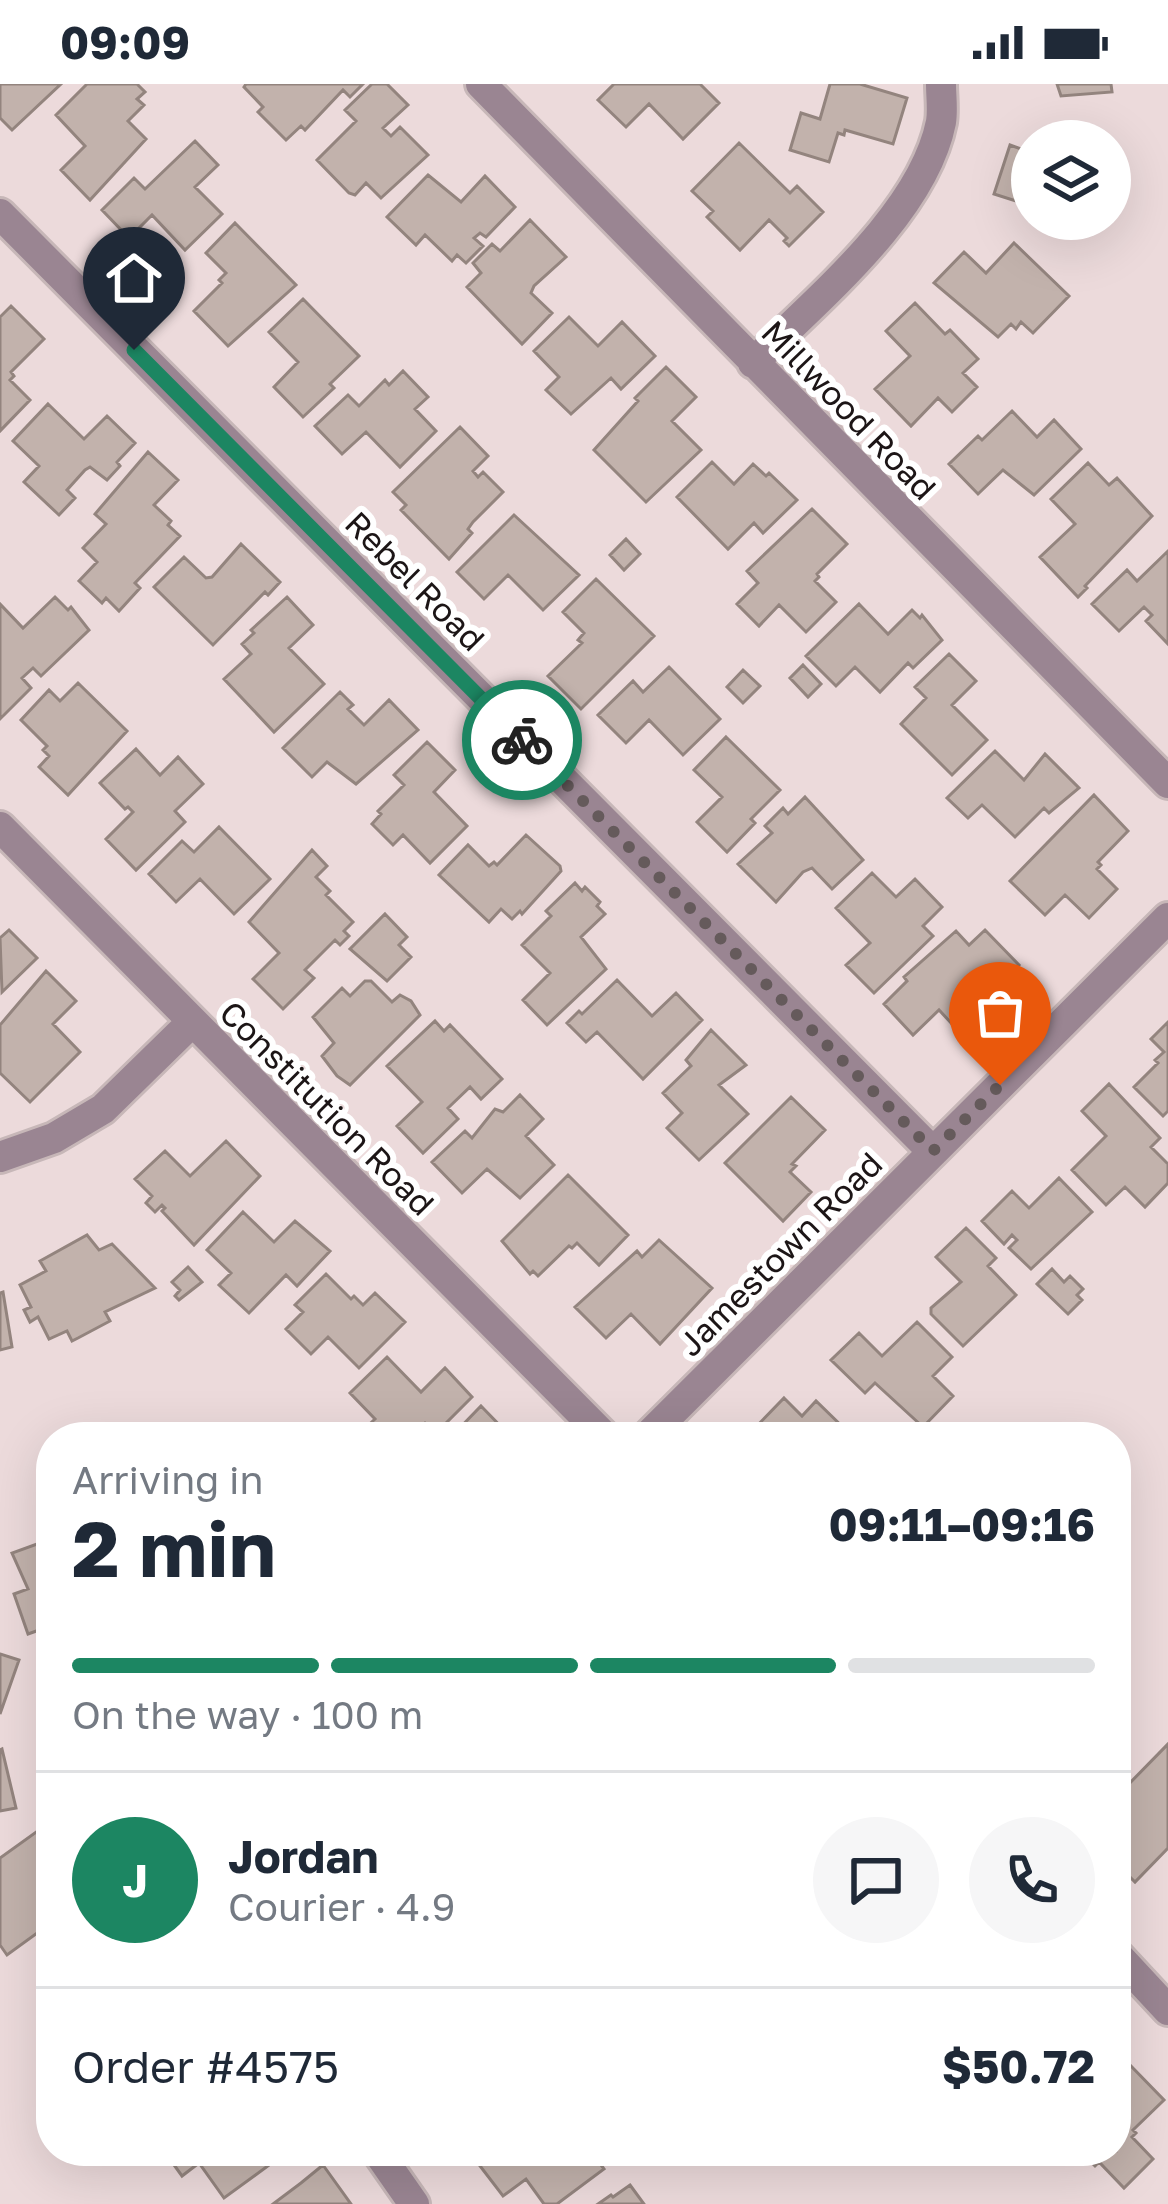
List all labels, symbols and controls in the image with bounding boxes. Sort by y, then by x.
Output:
text: 09:09 [60,15,190,69]
map controls [1011,120,1131,240]
button: layers [1011,120,1131,240]
pin [83,227,185,350]
icon: home [101,245,167,311]
street label: Millwood Road [754,312,944,507]
street label: Rebel Road [338,503,493,658]
courier [462,680,582,800]
icon: bike [489,707,555,773]
pin [949,962,1051,1085]
icon: bag [967,980,1033,1046]
street label: Constitution Road [212,993,442,1223]
street label: Jamestown Road [670,1144,889,1363]
text: Arriving in [72,1456,263,1503]
text: 09:11–09:16 [829,1497,1095,1551]
text: 2 min [72,1501,276,1594]
text: On the way · 100 m [72,1691,423,1738]
button: chat [813,1817,939,1943]
button: phone [969,1817,1095,1943]
text: Jordan [228,1829,379,1883]
text: J [122,1853,148,1907]
text: Courier · 4.9 [228,1883,455,1930]
text: Order #4575 [72,2039,339,2093]
text: $50.72 [942,2039,1095,2093]

